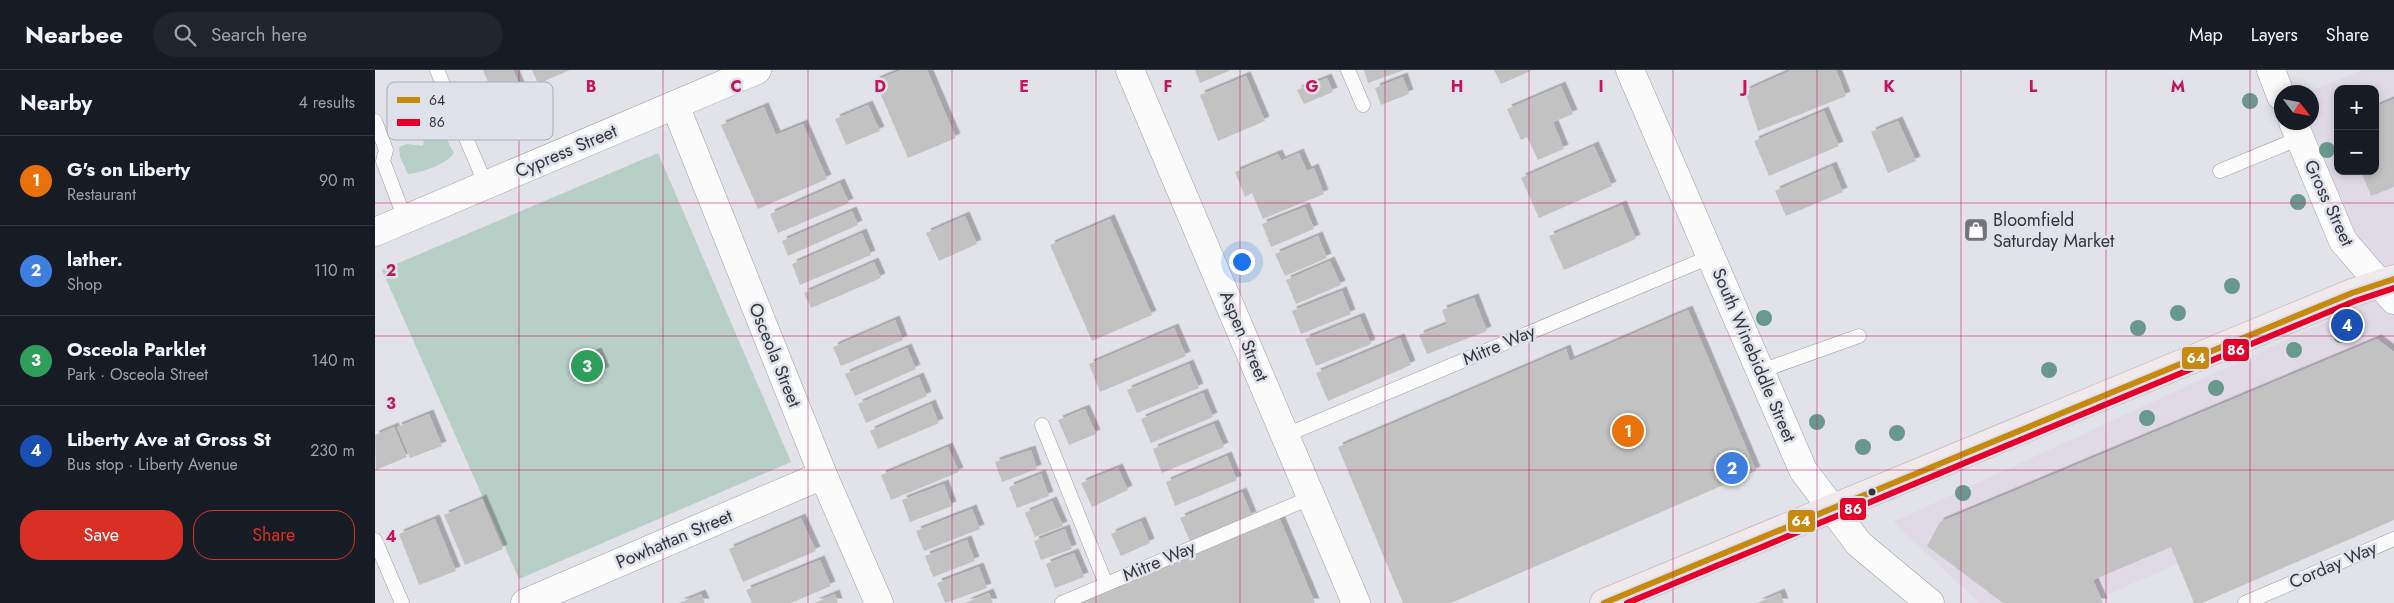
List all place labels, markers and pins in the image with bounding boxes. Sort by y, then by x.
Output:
place label: Bloomfield Saturday Market [1993,207,2115,254]
shop icon: Bloomfield Saturday Market [1963,217,1989,243]
pin: 4 [2331,306,2363,344]
pin: 3 [571,347,603,385]
pin: 1 [1612,412,1644,450]
pin: 2 [1716,449,1748,487]
unlabelled marker [1867,487,1877,497]

